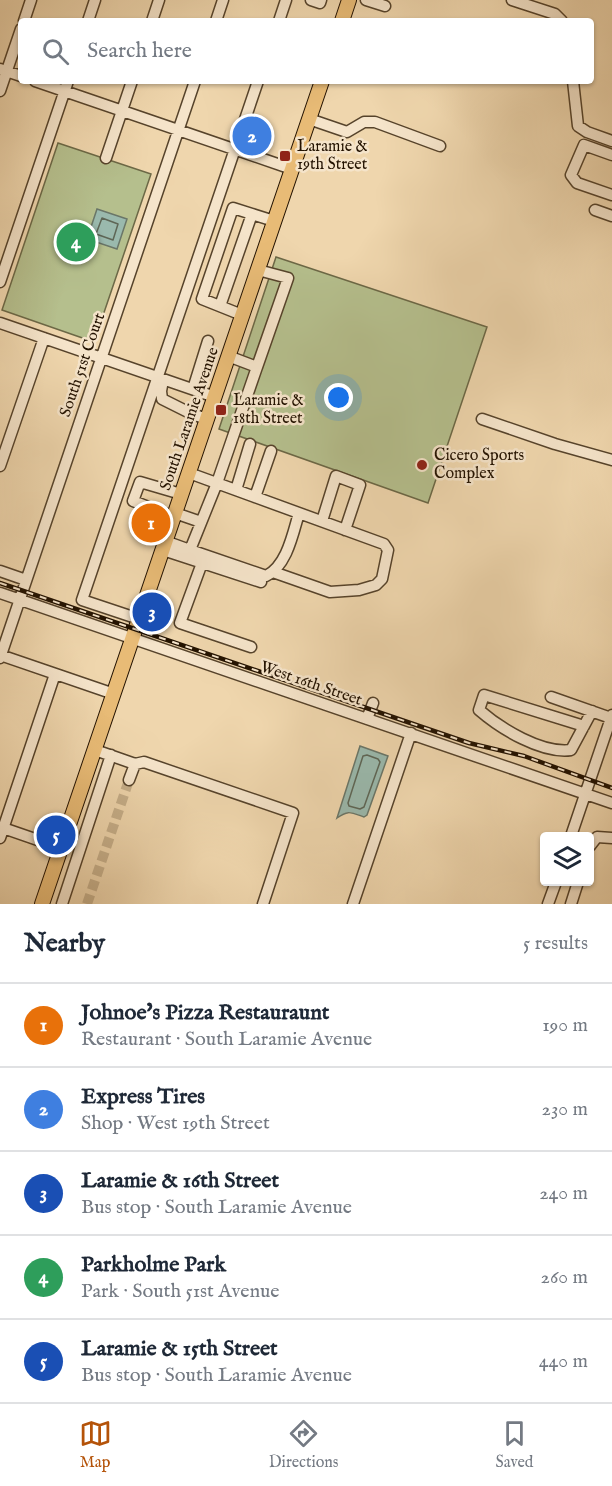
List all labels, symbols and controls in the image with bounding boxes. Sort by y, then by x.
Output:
search box [18,18,594,84]
icon: search [39,35,72,68]
text: Search here [87,37,192,65]
pin: 2 [232,114,272,158]
place label: Laramie & 19th Street [297,137,368,175]
marker: Laramie & 19th Street [278,149,292,163]
pin: 4 [56,220,96,264]
street label: South 51st Court [56,310,110,420]
street label: South Laramie Avenue [156,345,224,493]
your location [324,383,353,412]
place label: Laramie & 18th Street [233,391,304,429]
marker: Laramie & 18th Street [214,403,228,417]
place label: Cicero Sports Complex [434,446,525,484]
marker: Cicero Sports Complex [415,458,429,472]
pin: 1 [132,500,170,546]
pin: 3 [132,590,172,634]
street label: West 16th Street [257,657,365,711]
pin: 5 [36,812,76,858]
map controls [540,832,594,886]
button: layers [540,832,594,886]
text: Nearby [24,927,105,960]
text: 5 results [523,931,588,956]
text: Johnoe's Pizza Restauraunt [81,999,329,1027]
text: 1 [40,1013,47,1038]
text: 190 m [542,1013,588,1038]
text: Restaurant · South Laramie Avenue [81,1027,372,1052]
text: Express Tires [81,1083,205,1111]
text: 2 [39,1097,48,1122]
text: 230 m [542,1097,588,1122]
text: Shop · West 19th Street [81,1111,270,1136]
text: Laramie & 16th Street [81,1167,279,1195]
text: 3 [40,1181,47,1206]
text: 240 m [539,1181,588,1206]
text: Bus stop · South Laramie Avenue [81,1195,352,1220]
text: Parkholme Park [81,1251,226,1279]
text: 4 [39,1265,48,1290]
text: 260 m [541,1265,588,1290]
text: Park · South 51st Avenue [81,1279,279,1304]
text: Laramie & 15th Street [81,1335,278,1363]
text: 5 [40,1349,47,1374]
text: 440 m [539,1349,588,1374]
text: Bus stop · South Laramie Avenue [81,1363,352,1388]
tab: Map [79,1417,112,1473]
tab: Directions [269,1417,338,1473]
tab: Saved [496,1417,533,1473]

